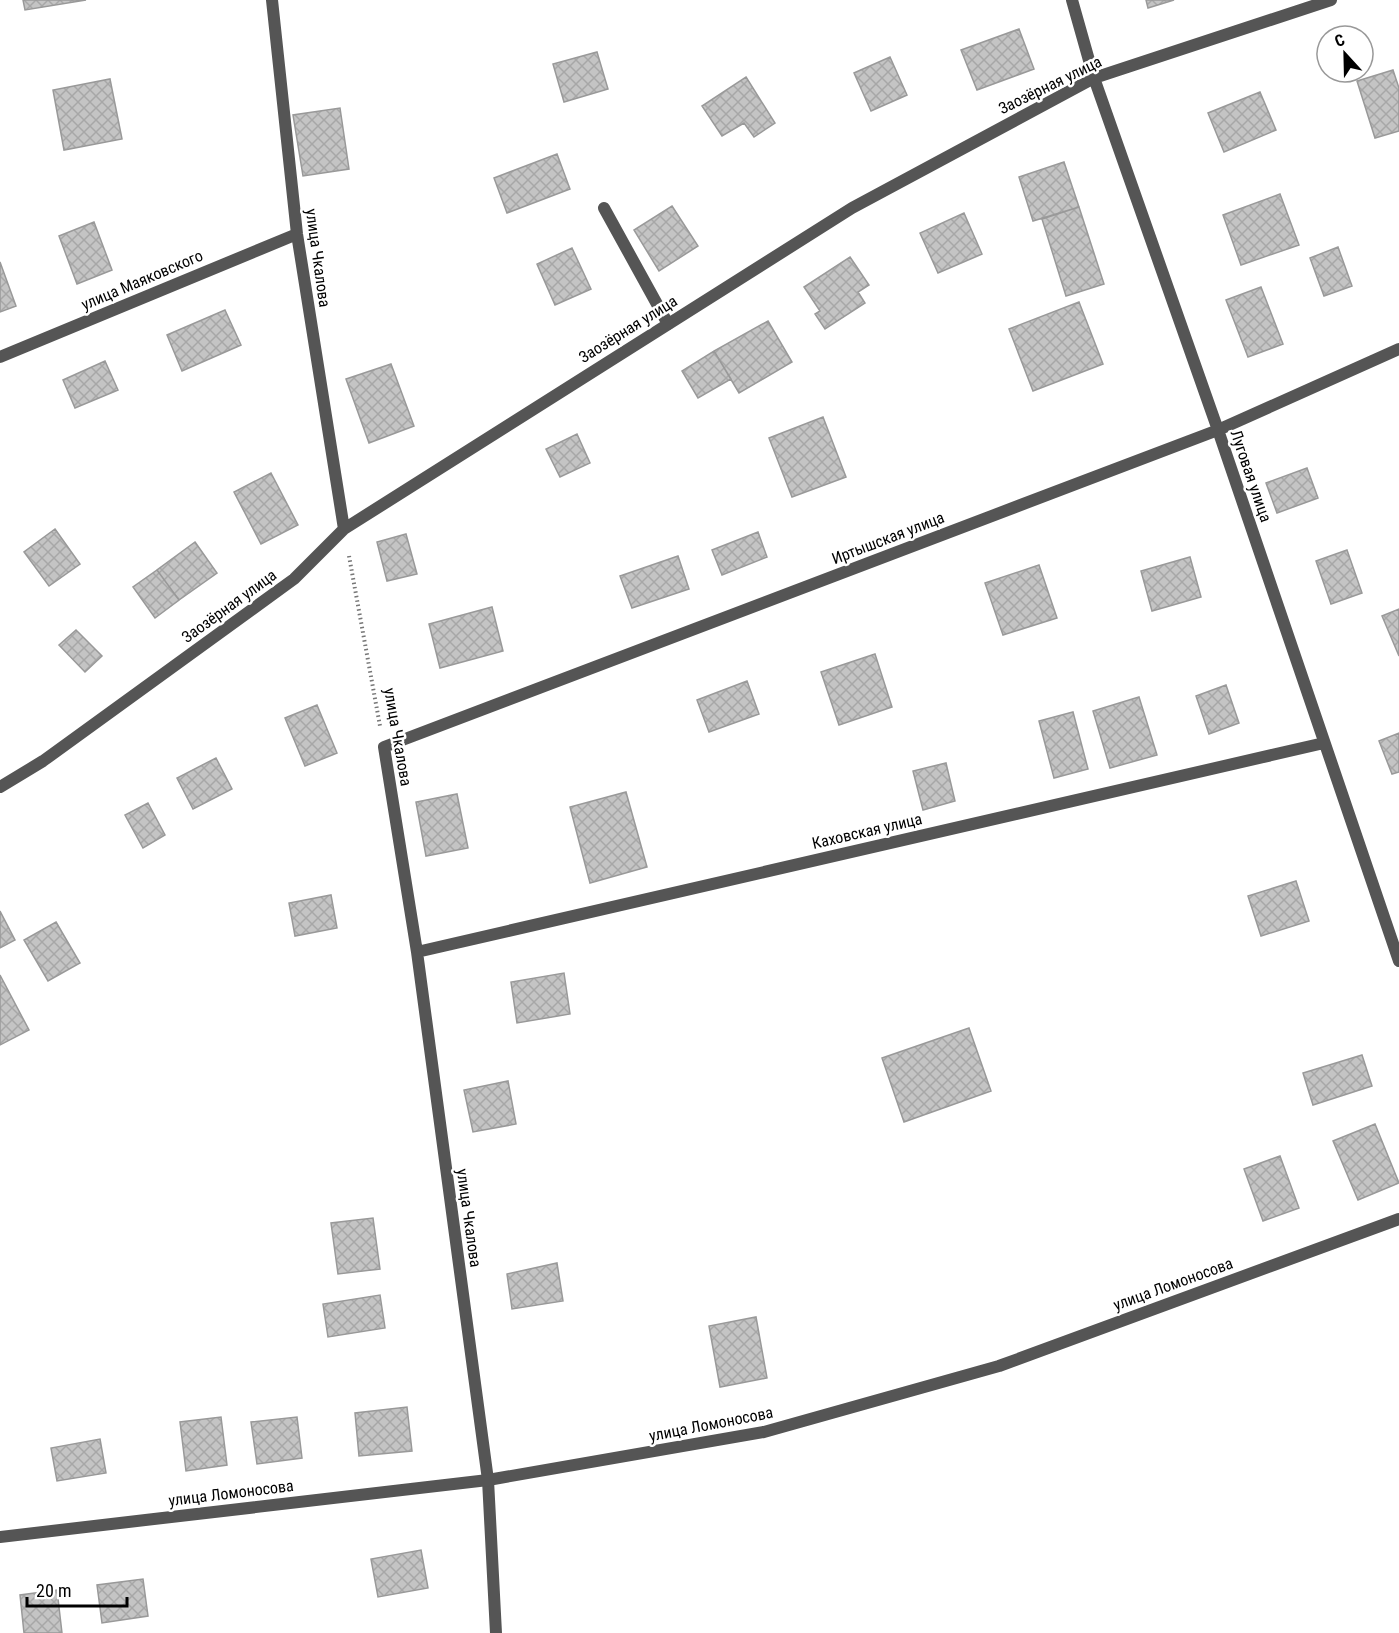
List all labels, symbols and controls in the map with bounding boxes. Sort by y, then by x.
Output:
north arrow [1315,24,1375,84]
text: С [1332,30,1347,51]
street label: Заозёрная улица [995,52,1105,118]
street label: улица Чкалова [302,208,334,308]
street label: улица Маяковского [78,246,206,314]
street label: Заозёрная улица [575,291,681,367]
street label: Луговая улица [1226,427,1276,525]
street label: Иртышская улица [829,508,947,568]
street label: Заозёрная улица [178,565,280,647]
street label: улица Чкалова [380,686,416,788]
street label: Каховская улица [810,809,924,853]
street label: улица Чкалова [453,1168,485,1268]
street label: улица Ломоносова [1111,1254,1235,1314]
street label: улица Ломоносова [647,1403,775,1445]
street label: улица Ломоносова [167,1476,295,1510]
scale bar [27,1570,128,1608]
text: 20 m [36,1580,71,1601]

